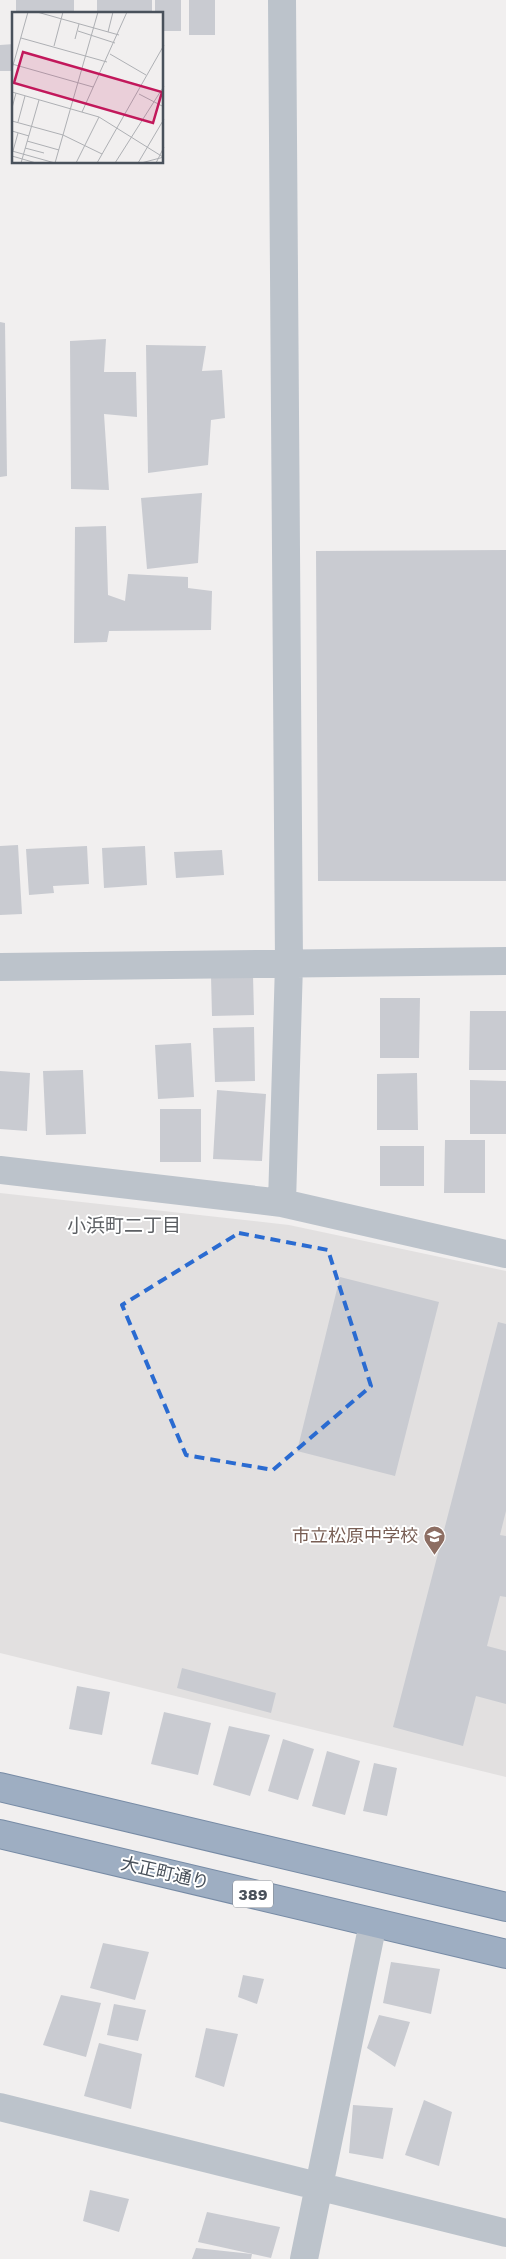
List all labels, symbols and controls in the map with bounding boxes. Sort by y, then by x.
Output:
inset map [12,12,164,164]
district label: 小浜町二丁目 [67,1214,181,1237]
school or university icon: 市立松原中学校 [422,1524,446,1555]
place label: 市立松原中学校 [292,1525,418,1546]
street label: 大正町通り [119,1852,211,1893]
road number: 389 [233,1880,273,1908]

